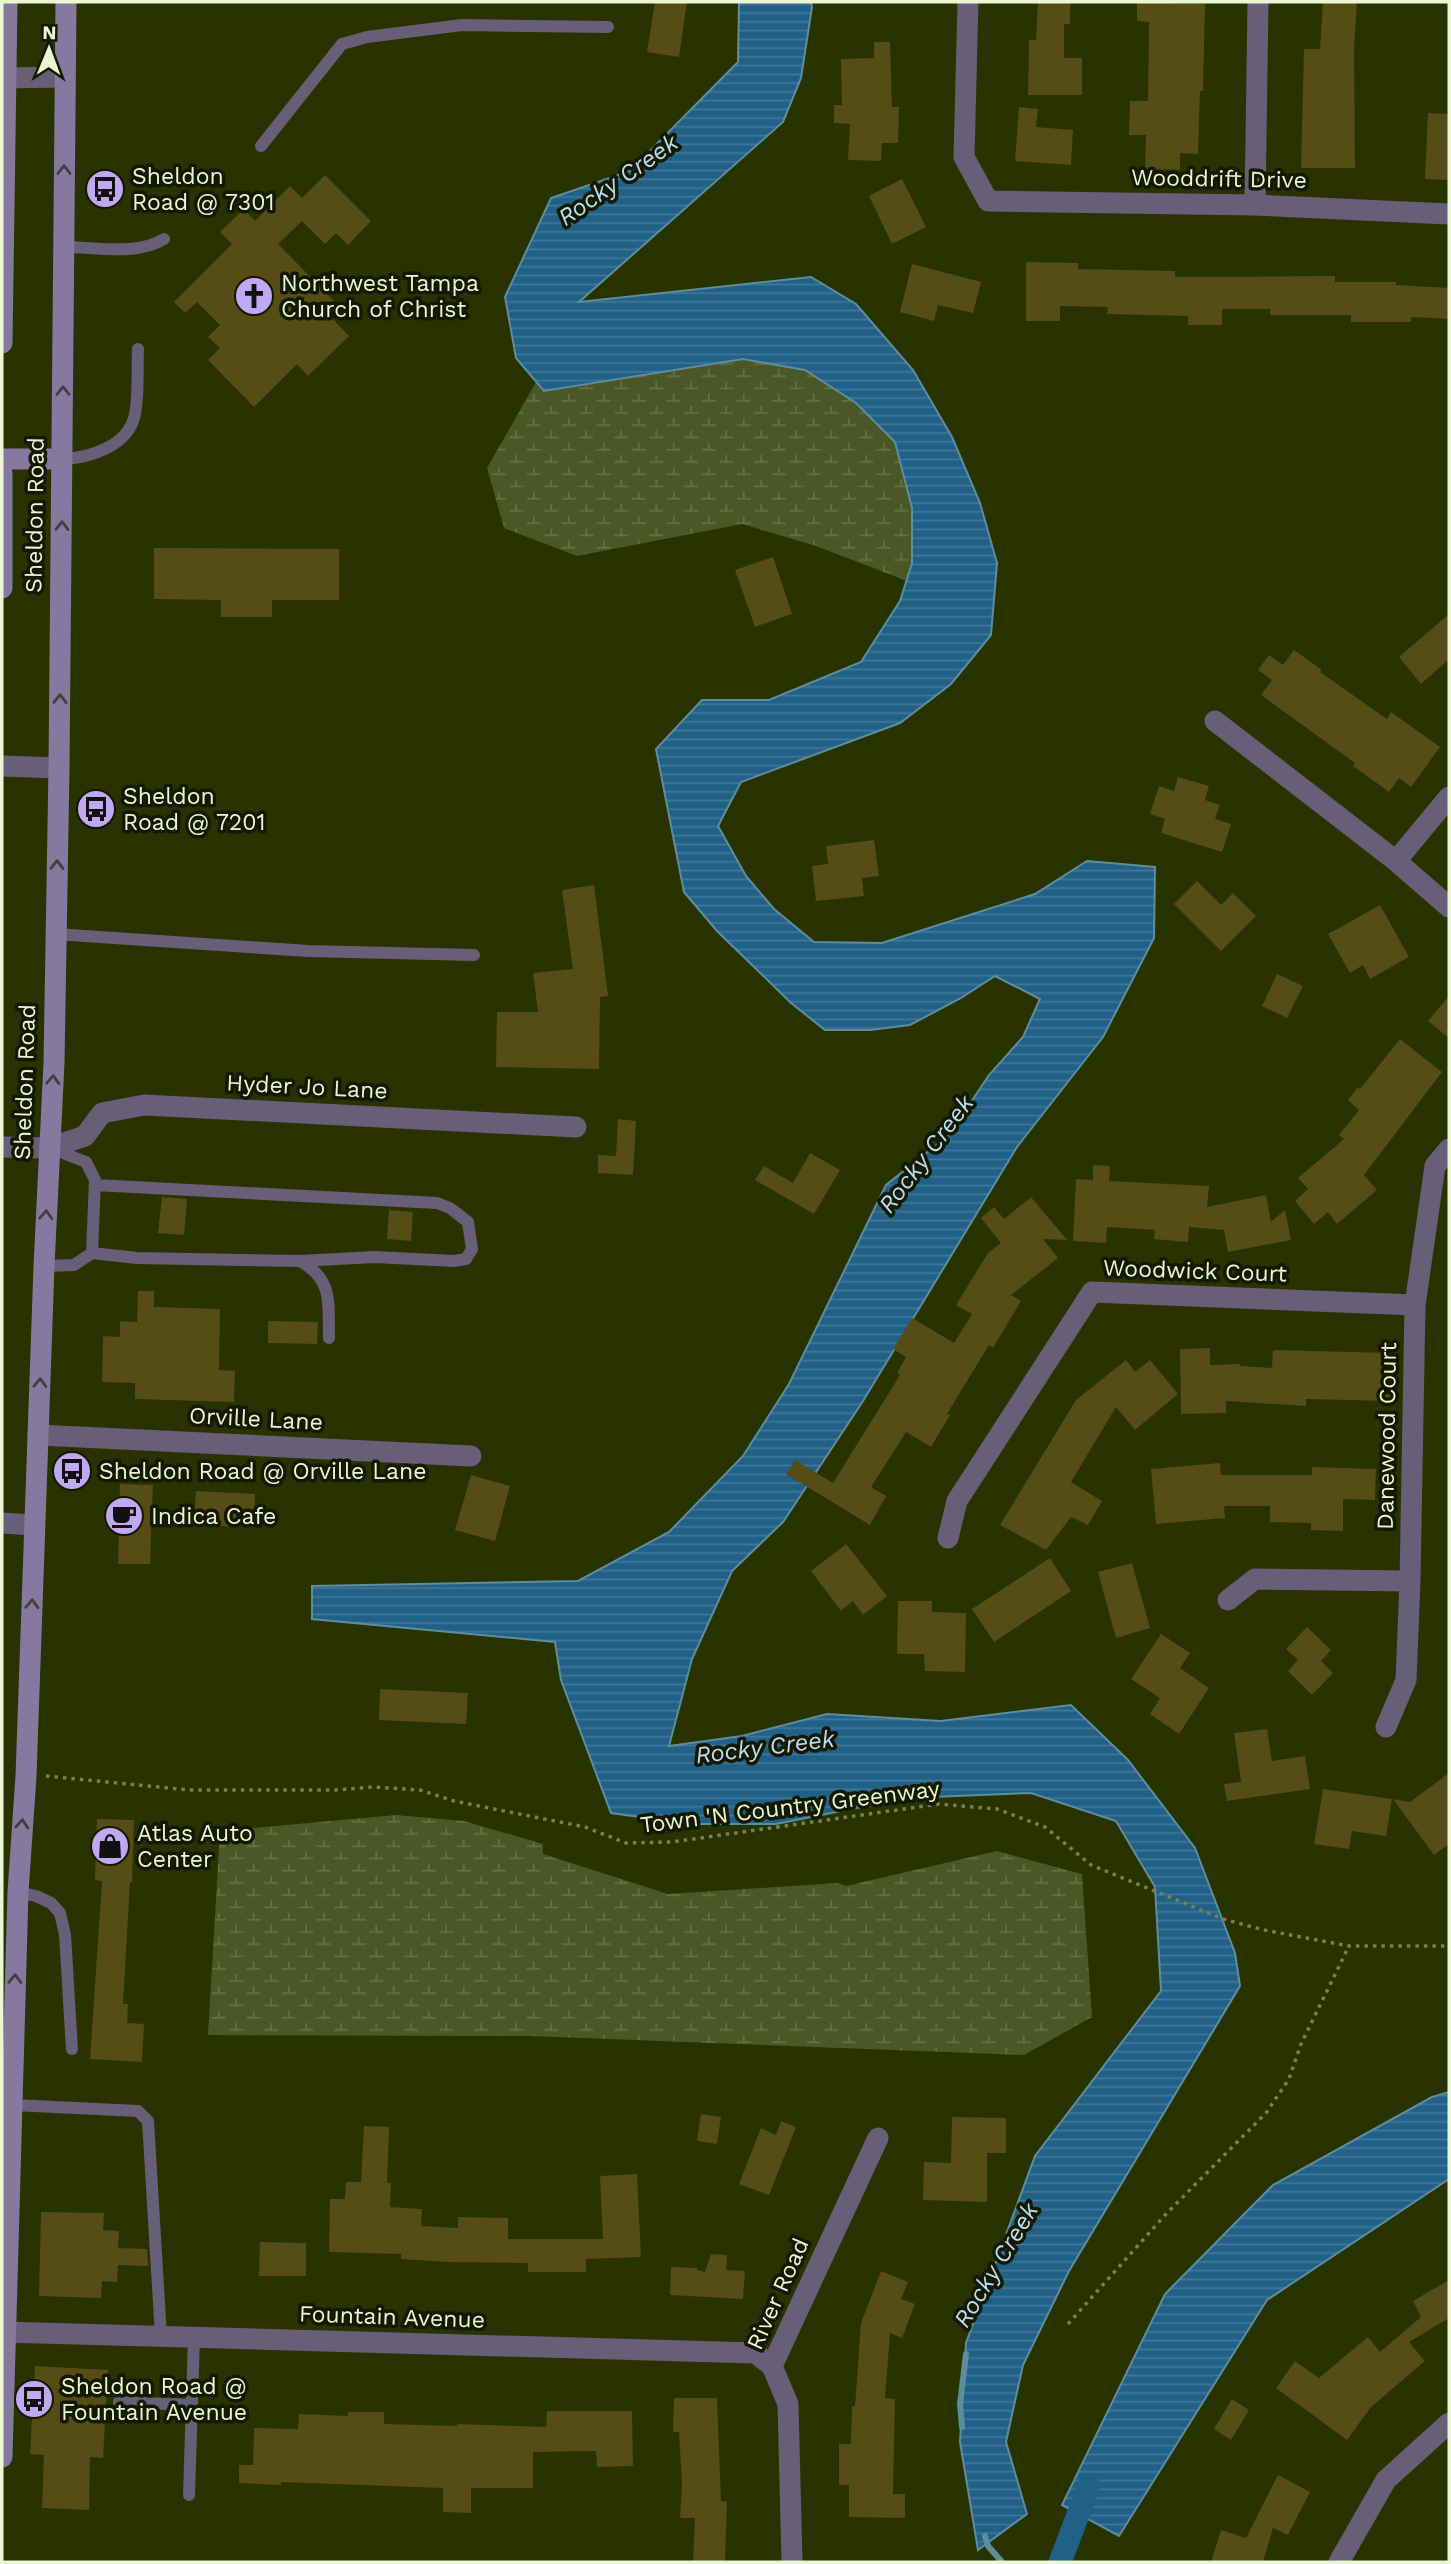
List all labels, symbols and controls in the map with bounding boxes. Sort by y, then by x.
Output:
north arrow [14,14,84,84]
text: N [42,21,57,44]
water label: Rocky Creek [553,128,684,232]
place label: Sheldon Road @ 7301 [132,163,275,216]
one-way arrow [56,164,72,174]
street label: Wooddrift Drive [1131,164,1307,194]
bus stop icon: Sheldon Road @ 7301 [84,168,126,210]
place label: Northwest Tampa Church of Christ [281,270,479,323]
church icon: Northwest Tampa Church of Christ [233,275,275,317]
one-way arrow [55,385,71,396]
street label: Sheldon Road [20,437,50,593]
one-way arrow [54,521,70,531]
one-way arrow [52,694,68,704]
place label: Sheldon Road @ 7201 [123,783,266,836]
bus stop icon: Sheldon Road @ 7201 [75,788,117,830]
one-way arrow [49,860,64,871]
street label: Sheldon Road [9,1004,41,1160]
street label: Hyder Jo Lane [226,1069,388,1105]
one-way arrow [45,1074,60,1085]
water label: Rocky Creek [873,1089,980,1218]
one-way arrow [39,1209,54,1220]
street label: Woodwick Court [1103,1254,1288,1288]
street label: Danewood Court [1372,1342,1402,1530]
one-way arrow [32,1377,47,1388]
street label: Orville Lane [188,1402,324,1436]
bus stop icon: Sheldon Road @ Orville Lane [51,1450,93,1492]
place label: Sheldon Road @ Orville Lane [99,1458,426,1485]
cafe icon: Indica Cafe [103,1495,145,1537]
place label: Indica Cafe [151,1503,276,1530]
one-way arrow [24,1599,39,1610]
water label: Rocky Creek [694,1724,837,1769]
street label: Town 'N Country Greenway [639,1775,941,1839]
one-way arrow [15,1818,30,1829]
place label: Atlas Auto Center [137,1820,253,1873]
shop icon: Atlas Auto Center [89,1825,131,1867]
one-way arrow [8,1973,23,1984]
water label: Rocky Creek [948,2197,1045,2332]
street label: River Road [741,2234,815,2354]
street label: Fountain Avenue [299,2300,485,2334]
place label: Sheldon Road @ Fountain Avenue [61,2373,247,2426]
bus stop icon: Sheldon Road @ Fountain Avenue [13,2378,55,2420]

